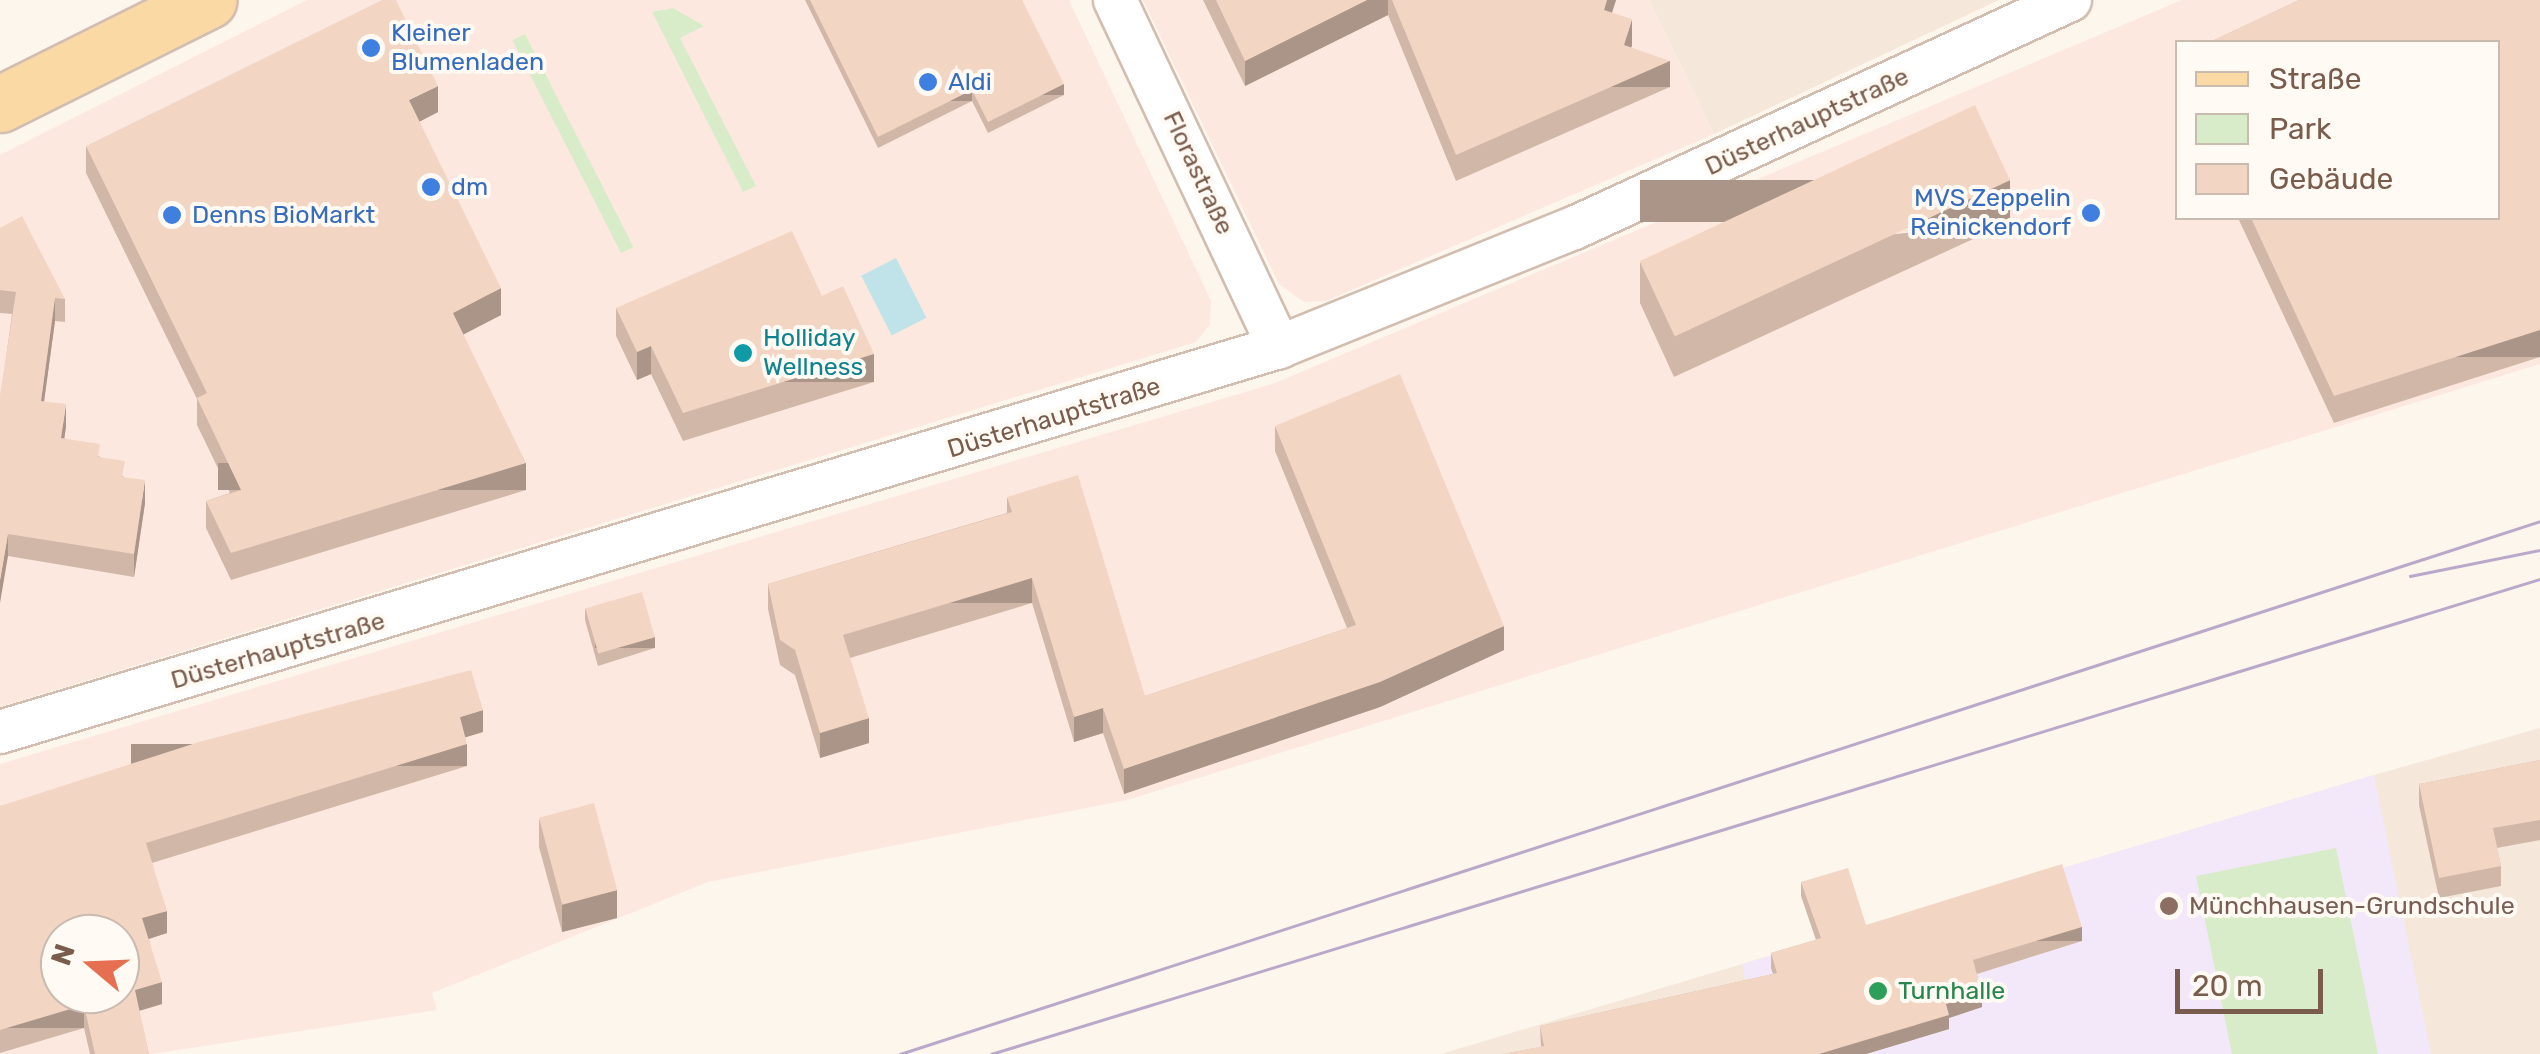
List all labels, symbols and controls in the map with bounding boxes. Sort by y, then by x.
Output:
place label: Kleiner Blumenladen [391,19,544,78]
marker: Kleiner Blumenladen [360,37,382,59]
legend [2175,40,2500,220]
text: Straße [2269,61,2362,97]
street label: Düsterhauptstraße [1700,62,1914,182]
place label: Aldi [948,67,992,97]
marker: Aldi [917,71,939,93]
street label: Florastraße [1156,107,1240,239]
text: Park [2269,111,2331,147]
text: Gebäude [2269,161,2393,197]
place label: dm [451,172,488,202]
marker: dm [420,176,442,198]
place label: MVS Zeppelin Reinickendorf [1910,184,2071,243]
place label: Denns BioMarkt [192,200,375,230]
marker: MVS Zeppelin Reinickendorf [2080,202,2102,224]
marker: Denns BioMarkt [161,204,183,226]
place label: Holliday Wellness [763,324,863,383]
marker: Holliday Wellness [732,342,754,364]
street label: Düsterhauptstraße [944,371,1164,465]
street label: Düsterhauptstraße [168,606,388,696]
place label: Münchhausen-Grundschule [2189,891,2515,921]
marker: Münchhausen-Grundschule [2158,895,2180,917]
north arrow [40,914,140,1014]
text: N [44,940,82,970]
scale bar [2180,949,2328,1011]
text: 20 m [2192,968,2263,1004]
place label: Turnhalle [1898,976,2005,1006]
marker: Turnhalle [1867,980,1889,1002]

